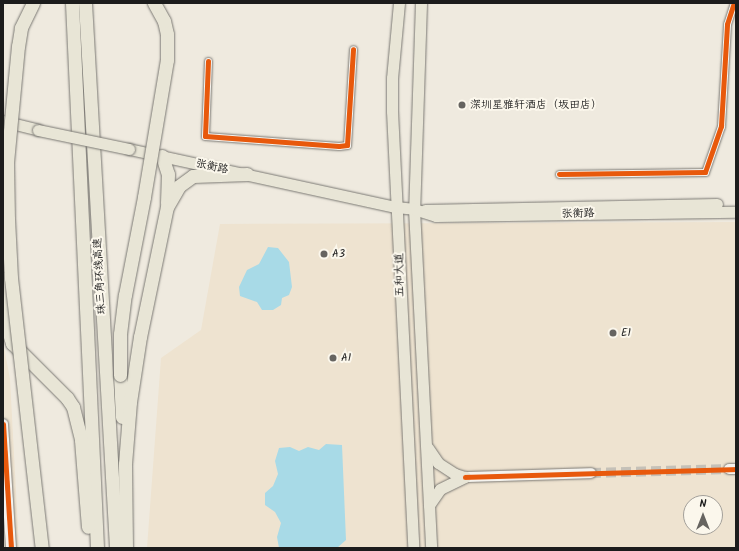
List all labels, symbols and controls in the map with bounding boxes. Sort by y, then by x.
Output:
place label: 深圳星雅轩酒店（坂田店） [470,98,602,112]
marker: 深圳星雅轩酒店（坂田店） [457,100,467,110]
street label: 张衡路 [194,157,230,177]
street label: 张衡路 [561,207,595,221]
street label: 珠三角环线高速 [91,237,109,315]
place label: A3 [332,247,345,261]
marker: A3 [319,249,329,259]
street label: 五和大道 [393,253,407,297]
place label: E1 [621,326,631,340]
marker: E1 [608,328,618,338]
place label: A1 [341,351,351,365]
marker: A1 [328,353,338,363]
north arrow [683,495,723,535]
text: N [700,495,706,513]

